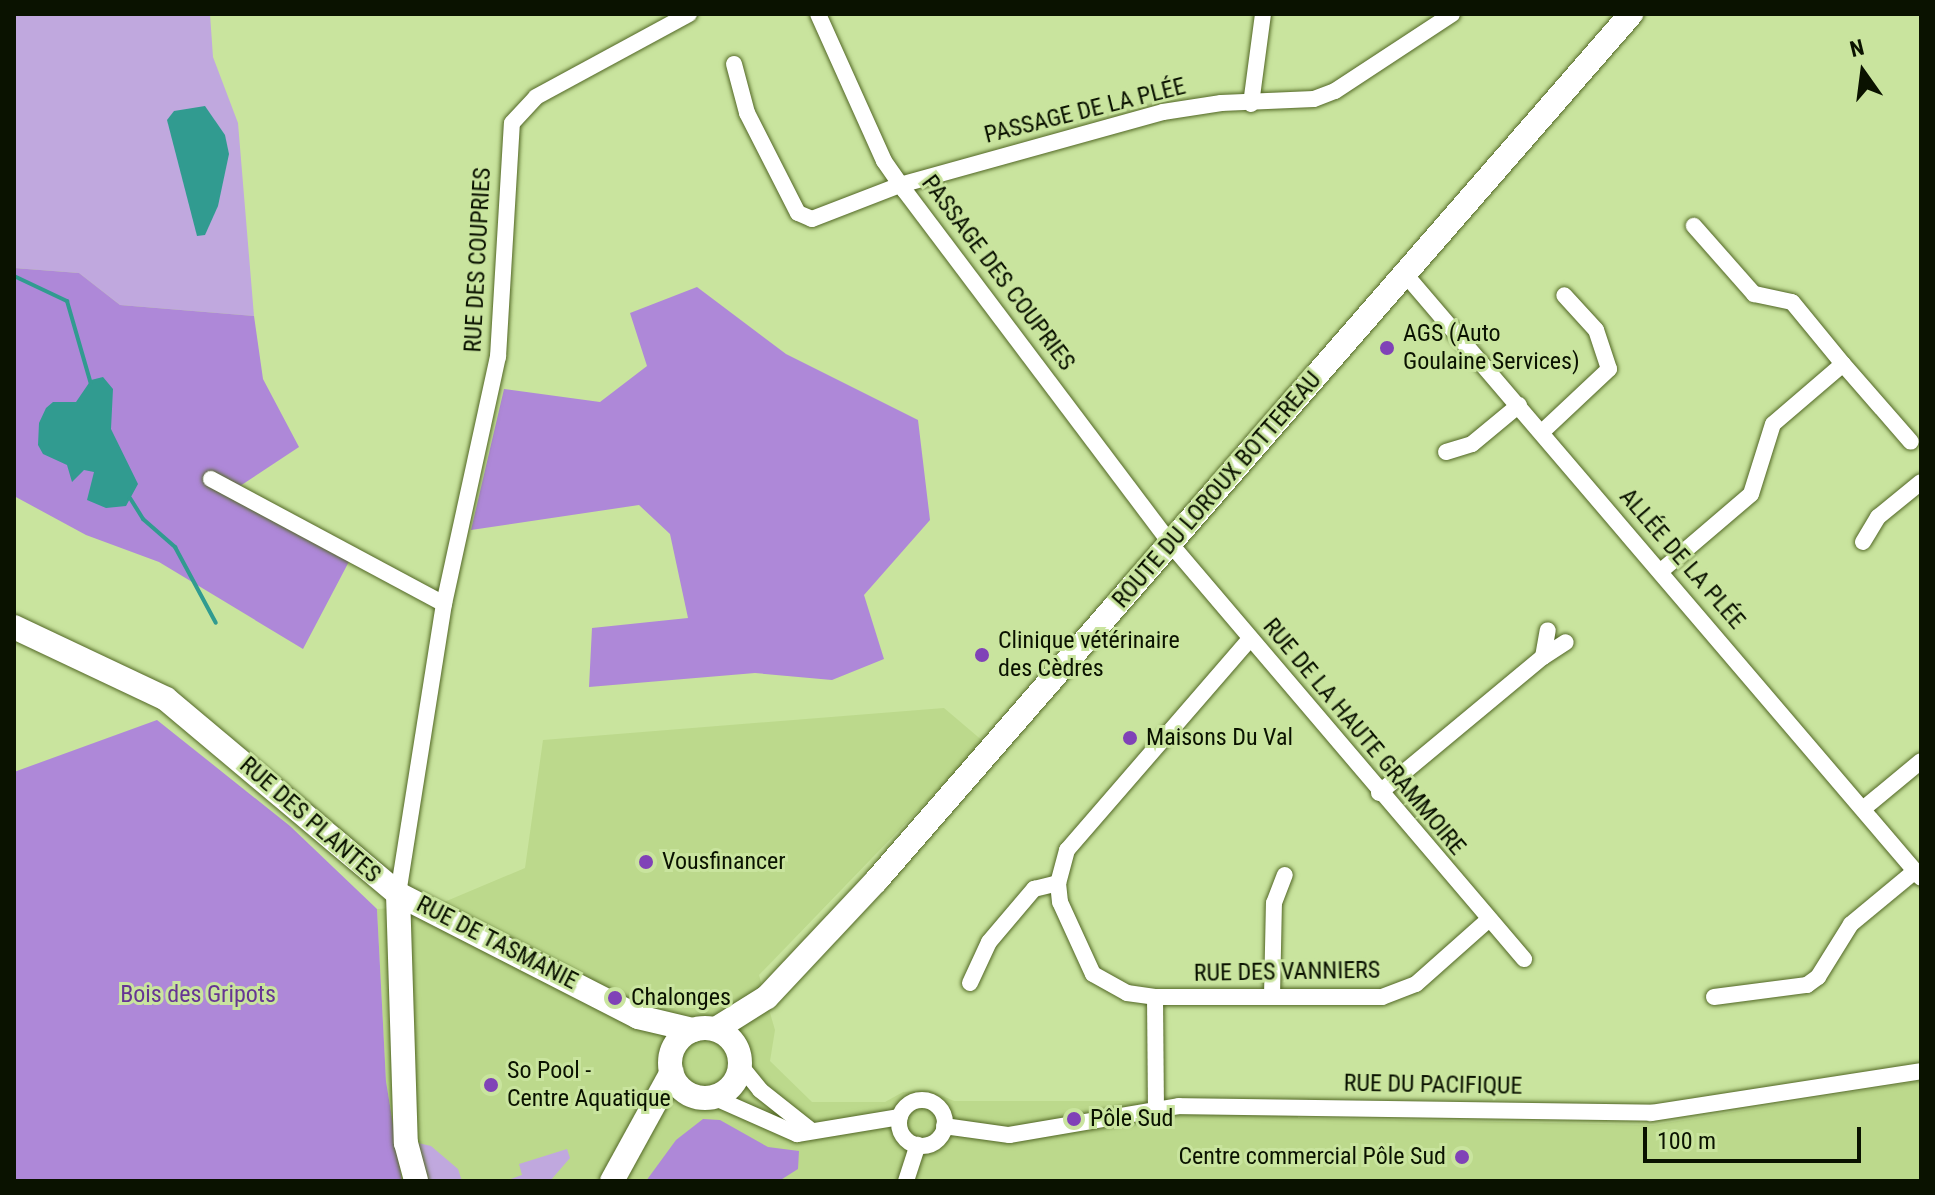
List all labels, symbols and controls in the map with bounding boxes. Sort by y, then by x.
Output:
north arrow [1823,32,1903,112]
text: N [1847,34,1867,62]
street label: PASSAGE DE LA PLÉE [981,72,1189,150]
street label: RUE DES COUPRIES [459,167,497,353]
street label: PASSAGE DES COUPRIES [915,170,1081,376]
place label: AGS (Auto Goulaine Services) [1403,320,1580,376]
marker: AGS (Auto Goulaine Services) [1378,339,1396,357]
street label: ROUTE DU LOROUX BOTTEREAU [1106,366,1328,614]
street label: ALLÉE DE LA PLÉE [1613,483,1751,635]
street label: RUE DE LA HAUTE GRAMMOIRE [1257,613,1471,861]
place label: Clinique vétérinaire des Cèdres [998,627,1180,683]
marker: Clinique vétérinaire des Cèdres [973,646,991,664]
place label: Maisons Du Val [1146,724,1293,752]
marker: Maisons Du Val [1121,729,1139,747]
street label: RUE DES PLANTES [234,751,386,889]
place label: Vousfinancer [662,848,786,876]
marker: Vousfinancer [637,853,655,871]
street label: RUE DE TASMANIE [411,890,583,996]
street label: RUE DES VANNIERS [1194,956,1380,988]
park label: Bois des Gripots [120,981,276,1009]
place label: Chalonges [631,984,731,1012]
marker: Chalonges [606,989,624,1007]
place label: So Pool - Centre Aquatique [507,1057,671,1113]
street label: RUE DU PACIFIQUE [1343,1069,1523,1101]
marker: So Pool - Centre Aquatique [482,1076,500,1094]
place label: Pôle Sud [1090,1105,1173,1133]
marker: Pôle Sud [1065,1110,1083,1128]
scale bar [1647,1111,1865,1161]
text: 100 m [1657,1127,1716,1155]
place label: Centre commercial Pôle Sud [1178,1143,1446,1171]
marker: Centre commercial Pôle Sud [1453,1148,1471,1166]

